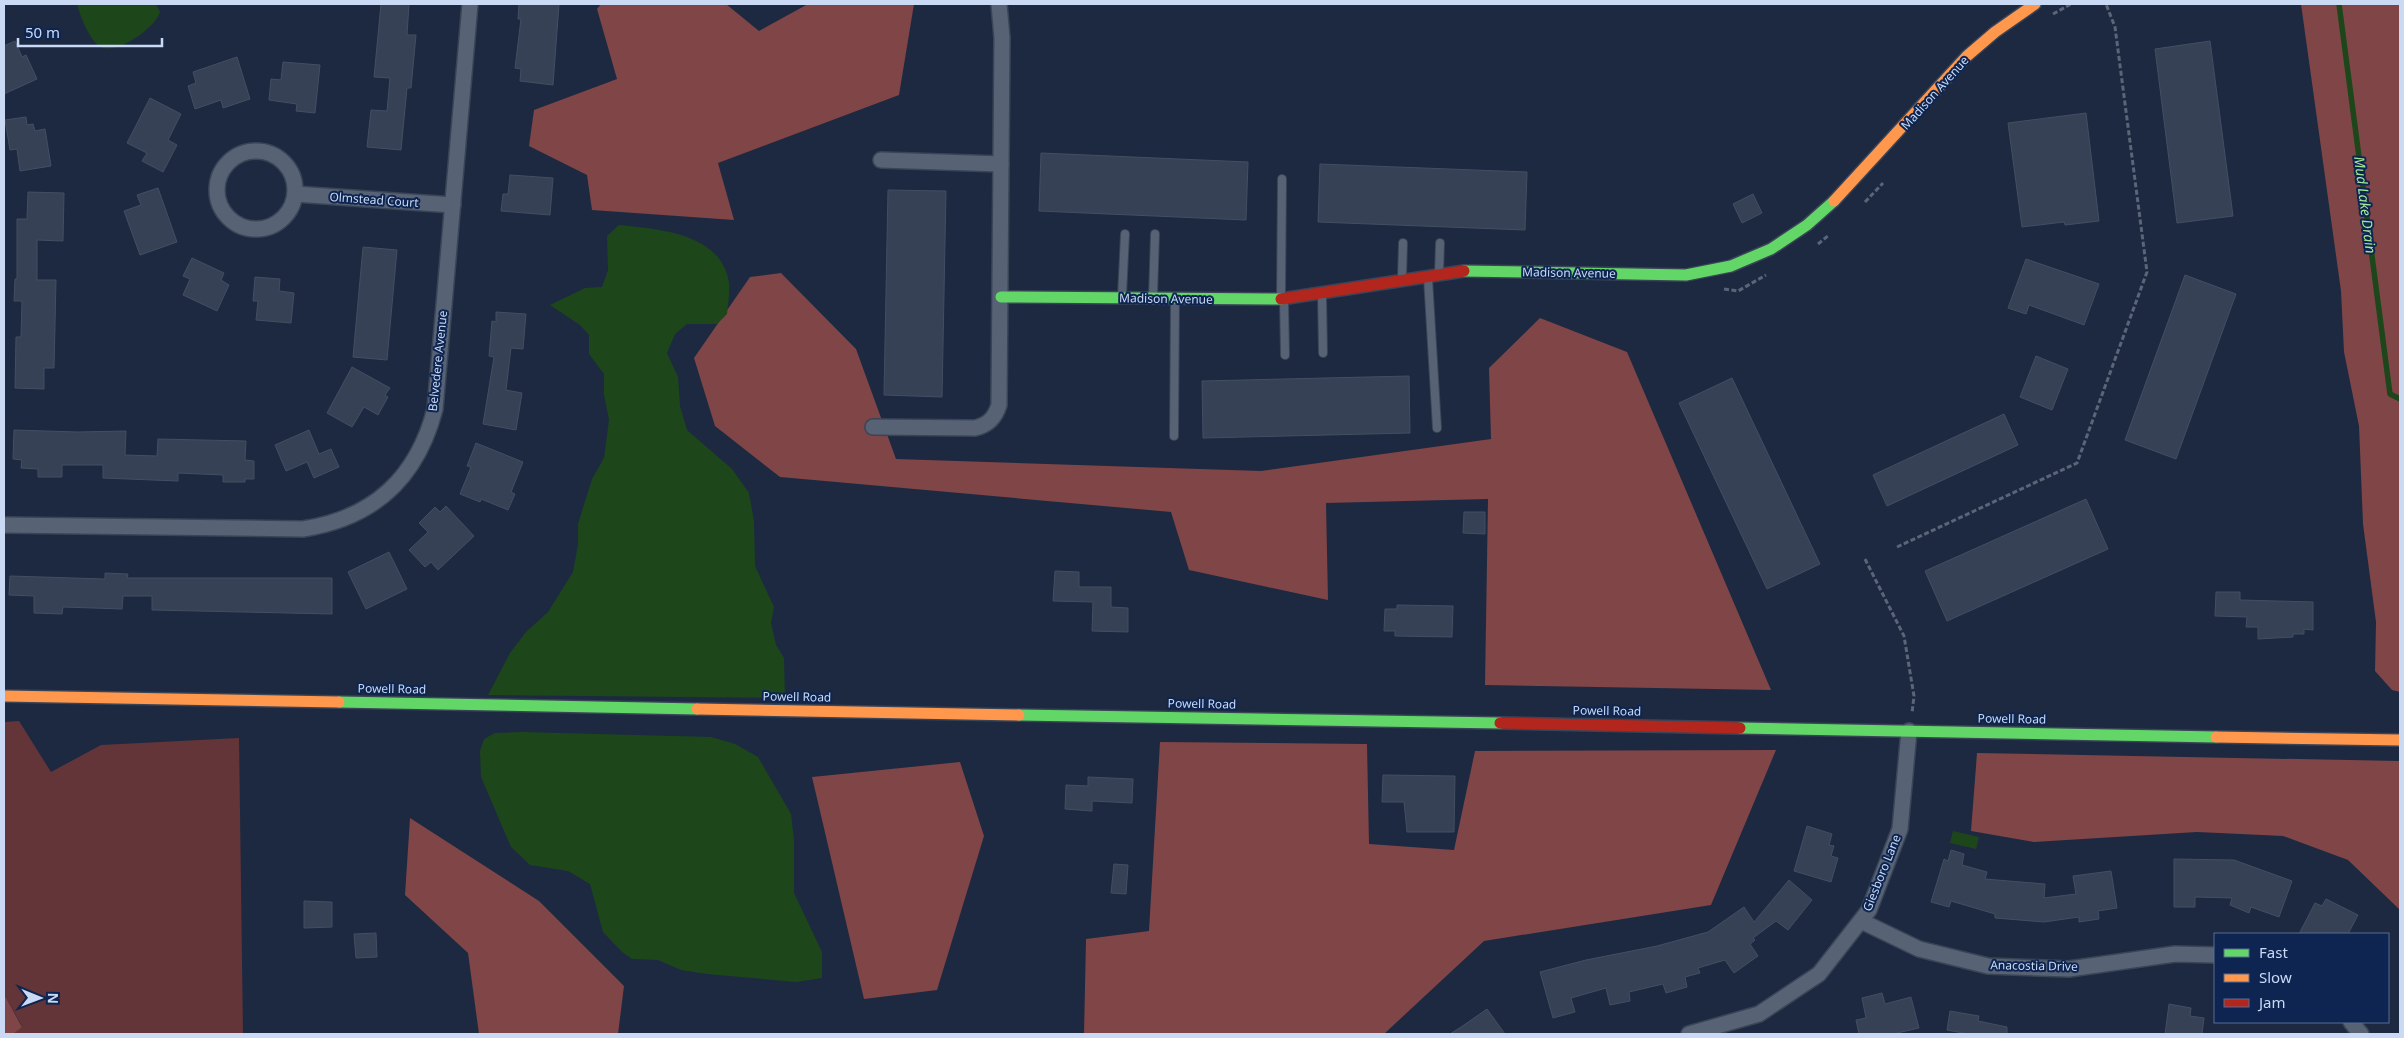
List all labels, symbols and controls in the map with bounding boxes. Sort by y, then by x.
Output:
scale bar [18,15,161,47]
text: 50 m [25,22,60,42]
street label: Madison Avenue [1897,52,1972,133]
water label: Mud Lake Drain [2350,155,2381,255]
street label: Olmstead Court [329,188,420,211]
street label: Madison Avenue [1522,263,1616,282]
street label: Madison Avenue [1119,289,1213,308]
street label: Belvedere Avenue [424,309,451,412]
street label: Powell Road [358,679,426,698]
street label: Powell Road [763,687,831,706]
street label: Powell Road [1168,694,1236,713]
street label: Powell Road [1573,701,1641,720]
street label: Powell Road [1978,709,2046,728]
street label: Giesboro Lane [1858,832,1905,914]
legend [2214,933,2389,1023]
text: Fast [2259,942,2288,962]
street label: Anacostia Drive [1990,956,2078,975]
text: Slow [2259,967,2292,987]
north arrow [15,973,65,1023]
text: N [44,992,63,1004]
text: Jam [2257,992,2286,1012]

